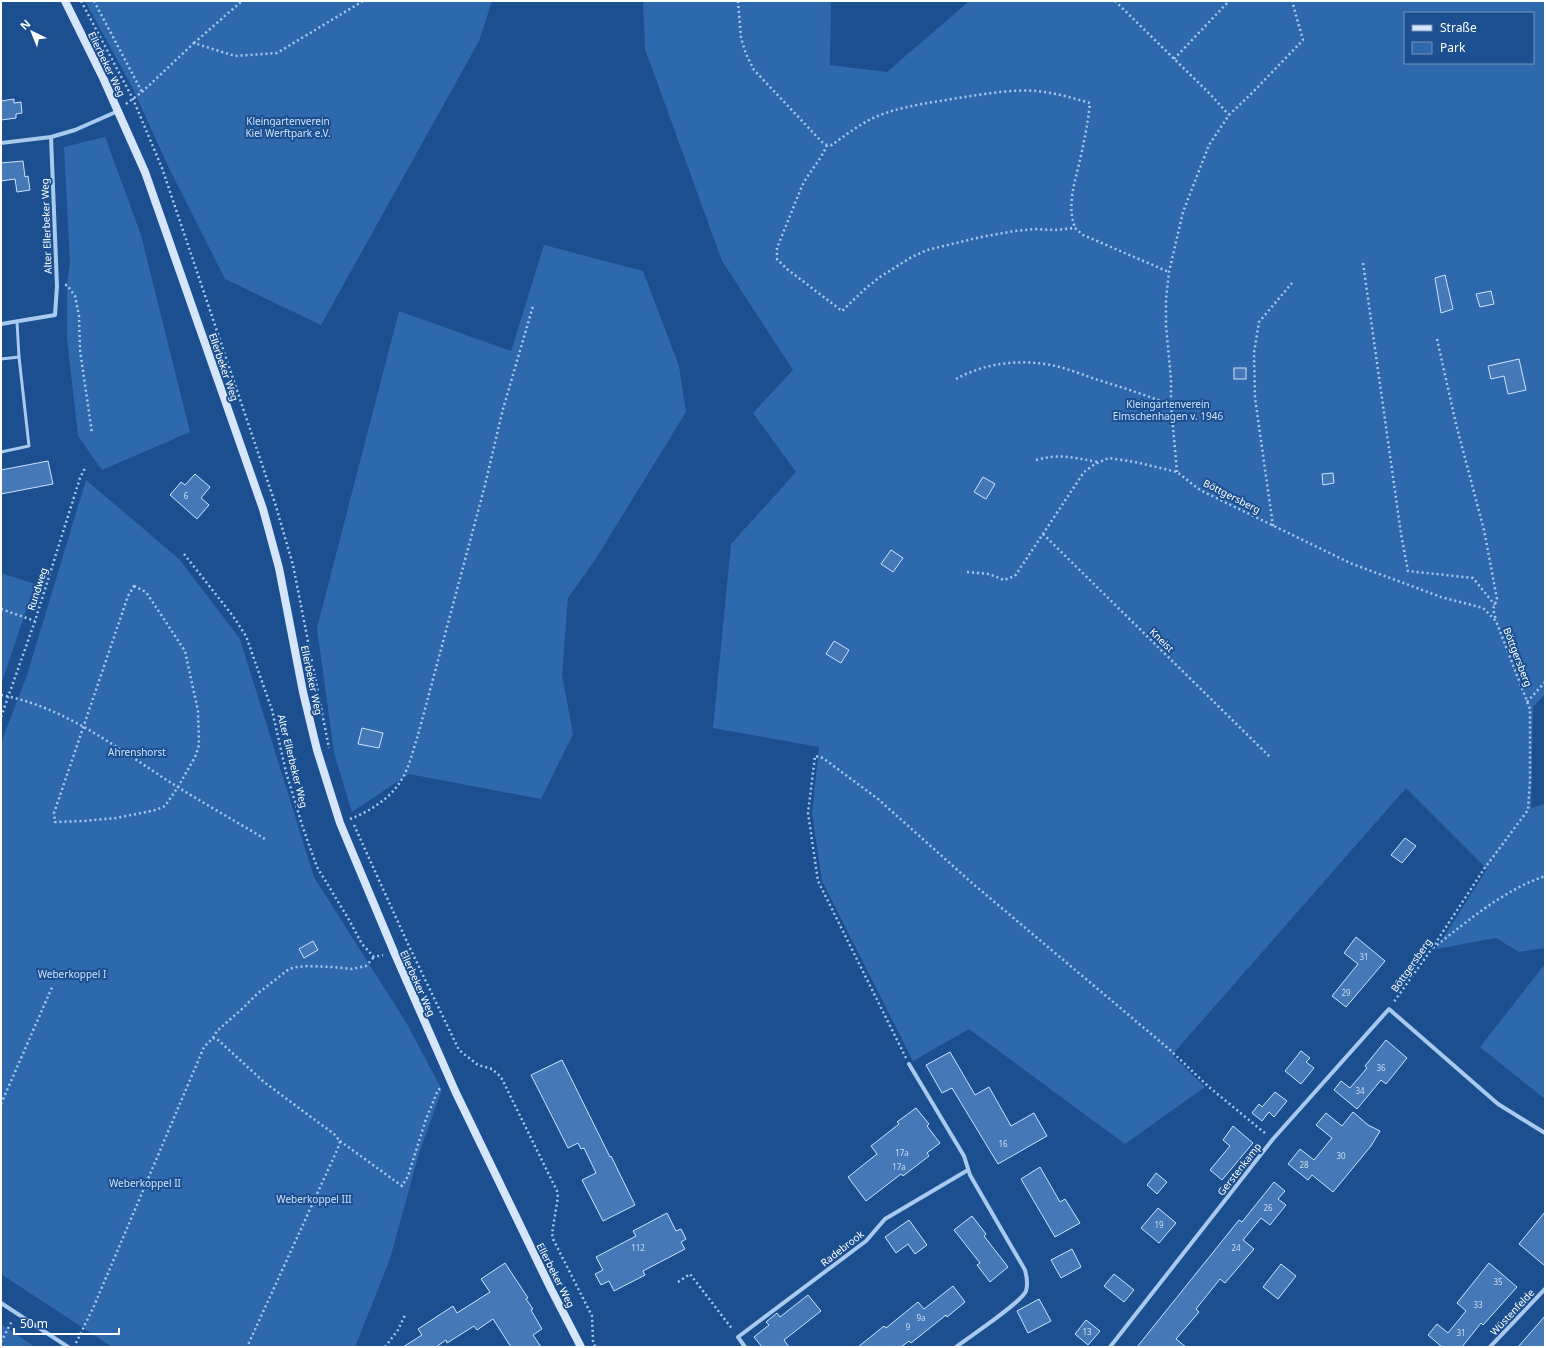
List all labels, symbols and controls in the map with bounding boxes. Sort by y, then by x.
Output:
north arrow [12,12,52,52]
legend [1404,12,1534,64]
text: N [16,16,33,33]
text: Straße [1440,19,1477,36]
street label: Ellerbeker Weg [85,29,129,99]
text: Park [1440,39,1466,56]
park label: Kleingartenverein Kiel Werftpark e.V. [245,114,331,140]
street label: Alter Ellerbeker Weg [37,178,55,274]
street label: Ellerbeker Weg [206,331,242,403]
park label: Kleingartenverein Elmschenhagen v. 1946 [1113,397,1223,423]
street label: Böttgersberg [1201,476,1263,516]
house number: 6 [184,490,189,501]
street label: Rundweg [23,566,51,612]
street label: Kneist [1147,625,1178,655]
street label: Böttgersberg [1500,625,1536,689]
street label: Ellerbeker Weg [298,644,326,716]
street label: Alter Ellerbeker Weg [275,713,311,809]
park label: Ahrenshorst [108,745,166,759]
street label: Böttgersberg [1387,935,1435,995]
street label: Ellerbeker Weg [397,948,439,1018]
house number: 31 [1359,951,1369,962]
park label: Weberkoppel I [38,967,106,981]
house number: 29 [1341,987,1351,998]
house number: 36 [1376,1062,1386,1073]
house number: 34 [1355,1085,1365,1096]
house number: 16 [998,1138,1008,1149]
street label: Gerstenkamp [1214,1140,1264,1198]
house number: 17a [895,1147,909,1158]
house number: 30 [1336,1150,1346,1161]
house number: 28 [1299,1159,1309,1170]
house number: 17a [892,1161,906,1172]
park label: Weberkoppel II [109,1176,181,1190]
park label: Weberkoppel III [276,1192,352,1206]
house number: 26 [1263,1202,1273,1213]
house number: 19 [1154,1219,1164,1230]
street label: Radebrook [818,1226,867,1269]
street label: Ellerbeker Weg [534,1240,578,1310]
house number: 112 [631,1242,645,1253]
house number: 24 [1231,1242,1241,1253]
house number: 35 [1493,1276,1503,1287]
street label: Wüstenfelde [1487,1285,1537,1338]
house number: 33 [1473,1299,1483,1310]
scale bar [14,1310,119,1336]
house number: 9a [916,1312,926,1323]
text: 50 m [20,1315,48,1332]
house number: 9 [906,1321,911,1332]
house number: 13 [1082,1326,1092,1337]
house number: 31 [1456,1327,1466,1338]

